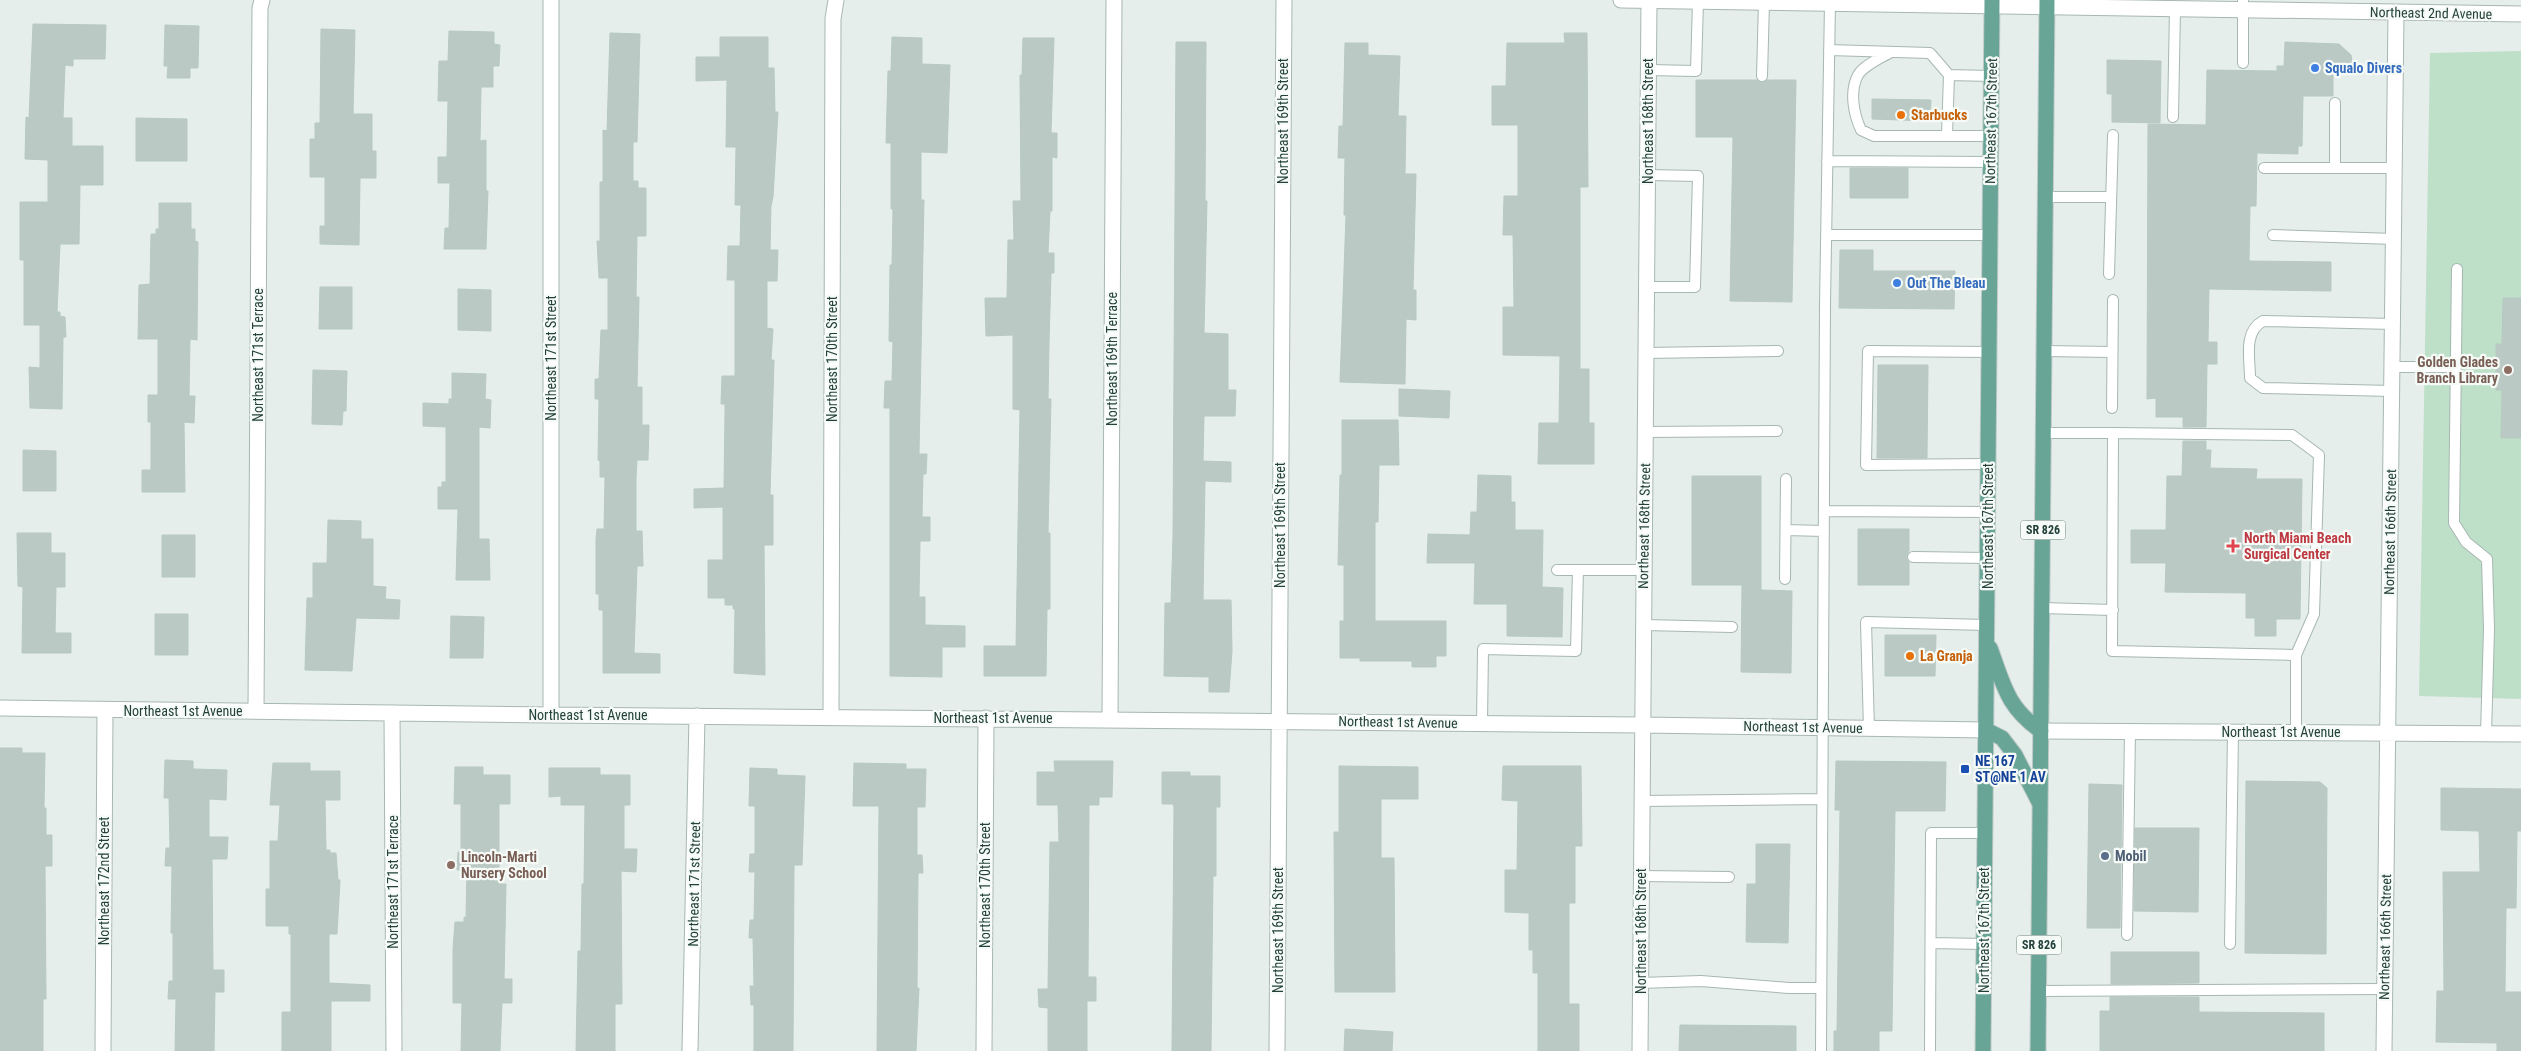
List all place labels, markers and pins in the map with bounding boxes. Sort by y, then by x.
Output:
place label: Squalo Divers [2325,60,2402,76]
marker: Squalo Divers [2309,62,2321,74]
place label: Starbucks [1911,107,1967,123]
marker: Starbucks [1895,109,1907,121]
place label: Out The Bleau [1907,275,1986,291]
marker: Out The Bleau [1891,277,1903,289]
place label: Golden Glades Branch Library [2416,354,2499,386]
marker: Golden Glades Branch Library [2502,364,2514,376]
place label: North Miami Beach Surgical Center [2244,530,2351,562]
marker: North Miami Beach Surgical Center [2226,539,2240,553]
place label: La Granja [1920,648,1973,664]
marker: La Granja [1904,650,1916,662]
place label: NE 167 ST@NE 1 AV [1975,753,2046,785]
marker: NE 167 ST@NE 1 AV [1959,763,1971,775]
place label: Mobil [2115,848,2147,864]
place label: Lincoln-Marti Nursery School [461,849,547,881]
marker: Mobil [2099,850,2111,862]
marker: Lincoln-Marti Nursery School [445,859,457,871]

